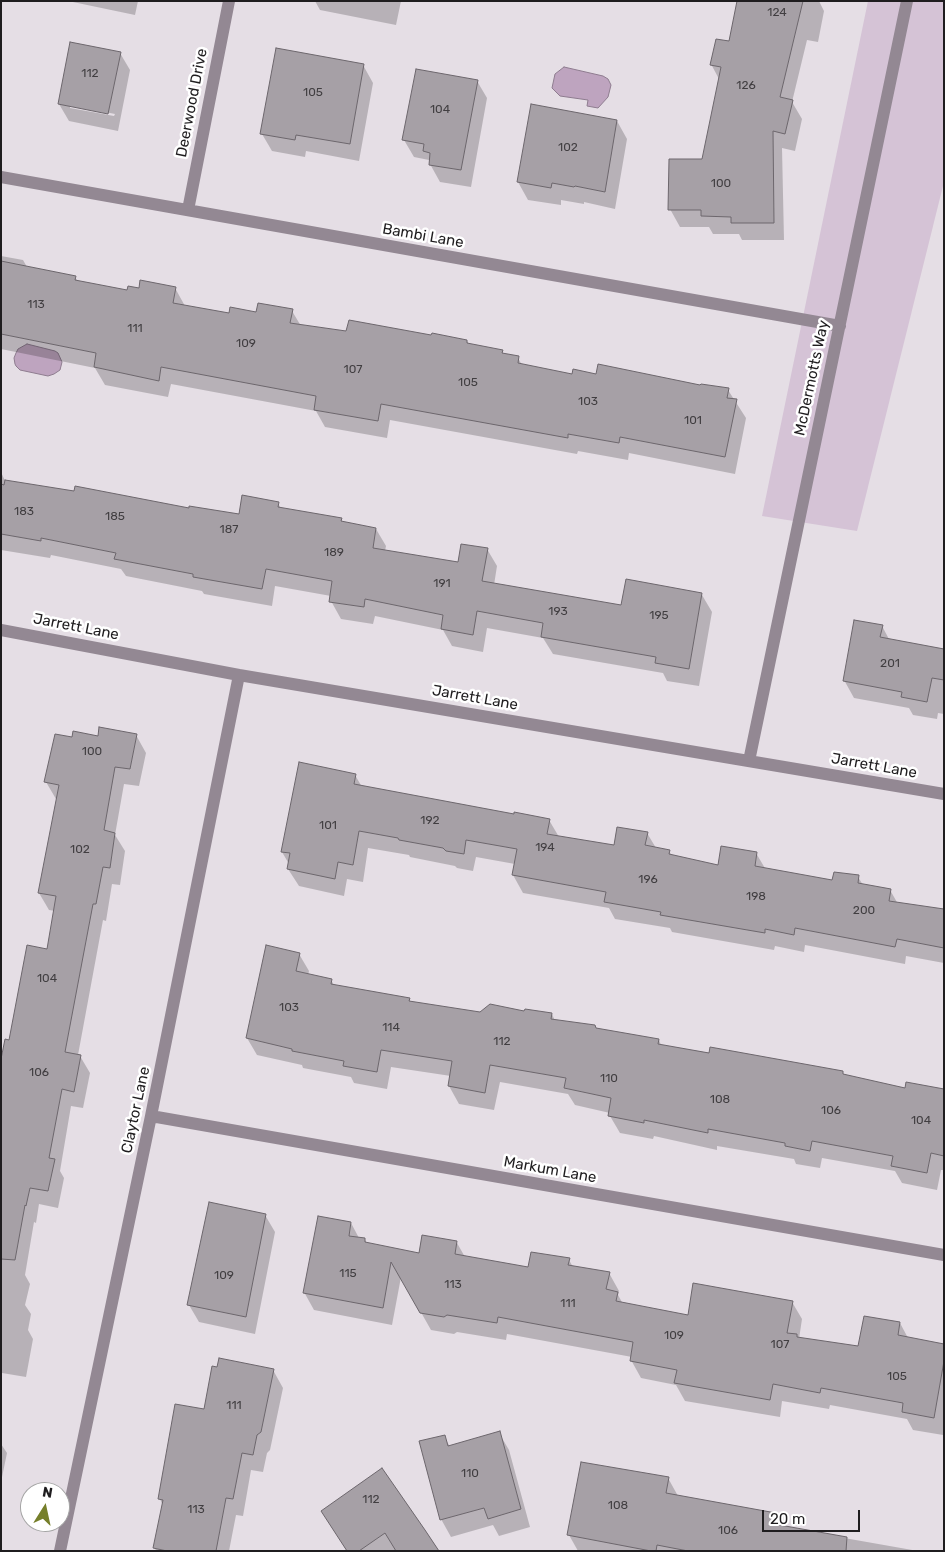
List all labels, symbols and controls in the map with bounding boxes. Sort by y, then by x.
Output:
house number: 124 [767,6,787,20]
street label: Deerwood Drive [173,47,211,159]
house number: 112 [81,67,99,81]
house number: 126 [736,79,756,93]
house number: 105 [303,86,323,100]
house number: 104 [430,103,450,117]
house number: 102 [558,141,578,155]
house number: 100 [711,177,731,191]
street label: Bambi Lane [381,220,465,252]
house number: 113 [27,298,45,312]
street label: McDermotts Way [791,319,833,437]
house number: 111 [127,322,143,336]
house number: 109 [236,337,256,351]
house number: 107 [344,363,362,377]
house number: 105 [458,376,478,390]
house number: 103 [578,395,598,409]
house number: 101 [684,414,702,428]
house number: 183 [14,505,34,519]
house number: 185 [105,510,125,524]
house number: 187 [220,523,238,537]
house number: 189 [324,546,344,560]
house number: 191 [433,577,451,591]
house number: 193 [548,605,568,619]
house number: 195 [649,609,669,623]
street label: Jarrett Lane [32,610,120,644]
house number: 201 [880,657,900,671]
street label: Jarrett Lane [431,682,519,714]
house number: 100 [82,745,102,759]
street label: Jarrett Lane [830,750,918,782]
house number: 192 [420,814,440,828]
house number: 101 [319,819,337,833]
house number: 194 [535,841,555,855]
house number: 102 [70,843,90,857]
house number: 196 [638,873,658,887]
house number: 198 [746,890,766,904]
house number: 200 [853,904,875,918]
house number: 104 [37,972,57,986]
house number: 103 [279,1001,299,1015]
house number: 114 [382,1021,400,1035]
house number: 112 [493,1035,511,1049]
street label: Claytor Lane [118,1065,154,1155]
house number: 106 [29,1066,49,1080]
house number: 110 [600,1072,618,1086]
house number: 108 [710,1093,730,1107]
house number: 106 [821,1104,841,1118]
house number: 104 [911,1114,931,1128]
street label: Markum Lane [502,1153,598,1187]
house number: 115 [339,1267,357,1281]
house number: 109 [214,1269,234,1283]
house number: 113 [444,1278,462,1292]
house number: 111 [560,1297,576,1311]
house number: 109 [664,1329,684,1343]
house number: 107 [771,1338,789,1352]
house number: 105 [887,1370,907,1384]
house number: 111 [226,1399,242,1413]
house number: 110 [461,1467,479,1481]
north arrow [20,1482,70,1532]
text: N [41,1483,54,1502]
house number: 112 [362,1493,380,1507]
house number: 108 [608,1499,628,1513]
scale bar [765,1500,862,1532]
house number: 113 [187,1503,205,1517]
text: 20 m [770,1510,805,1528]
house number: 106 [718,1524,738,1538]

